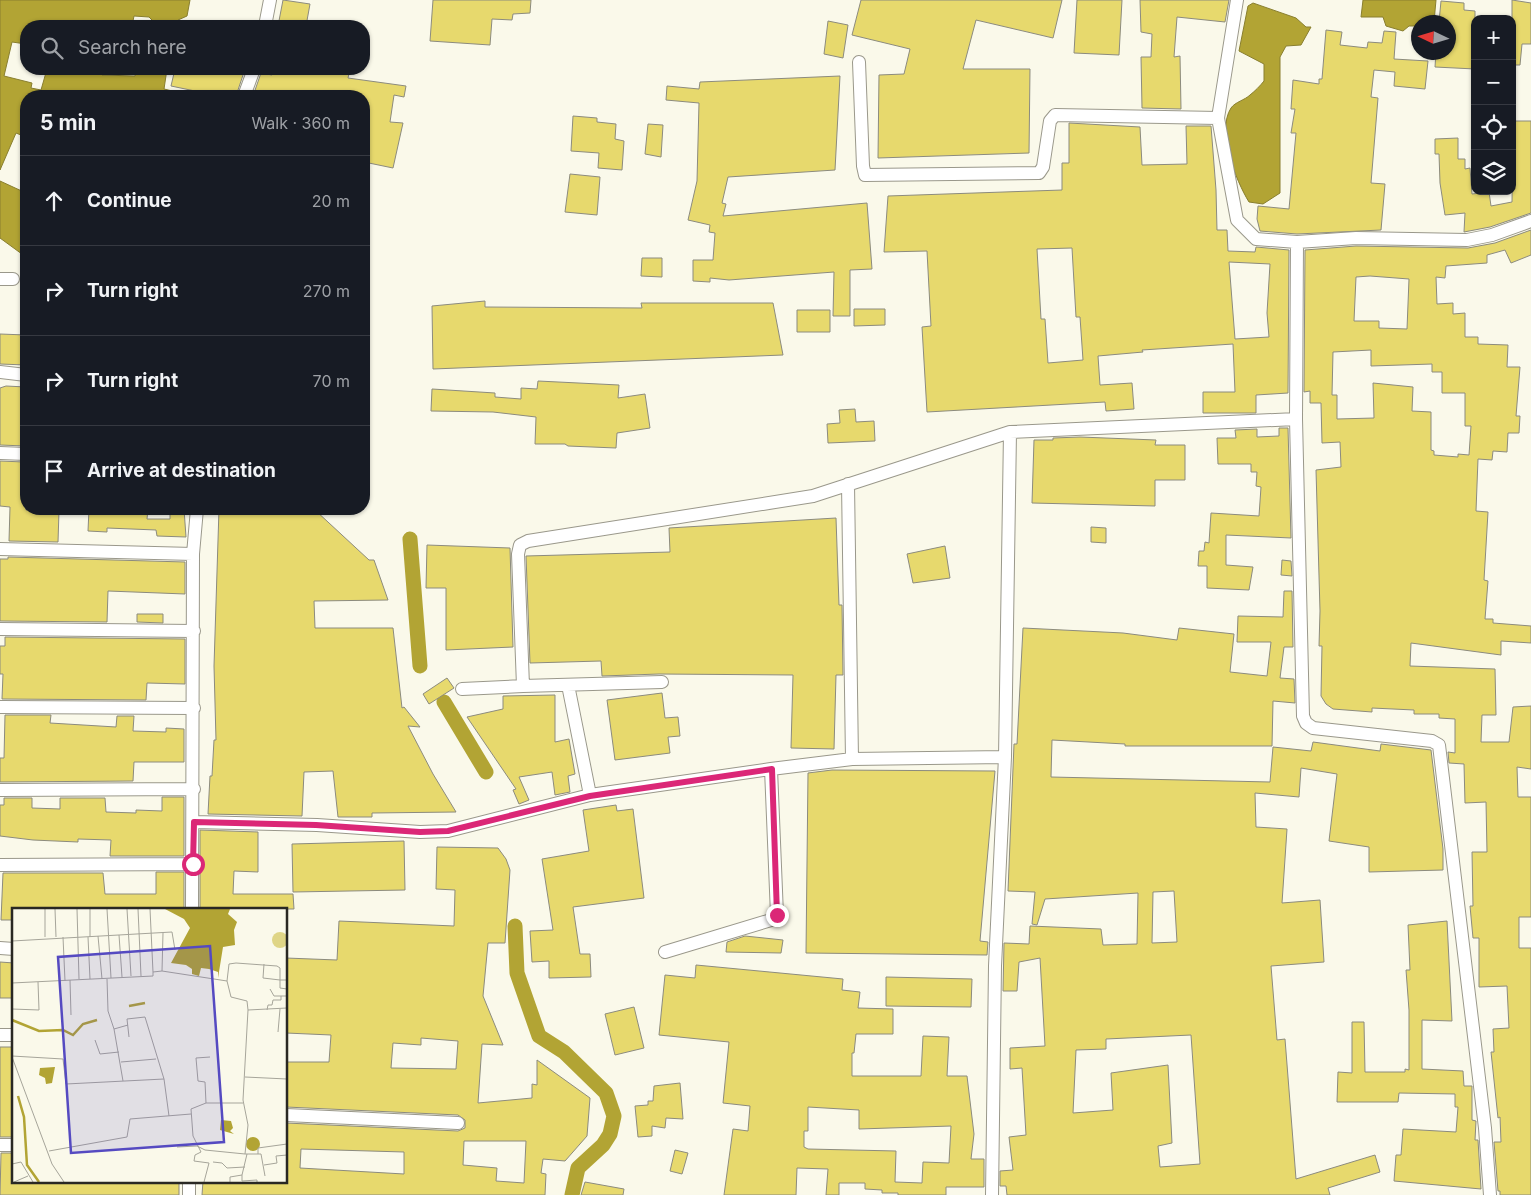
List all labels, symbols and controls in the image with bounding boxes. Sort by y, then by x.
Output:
north arrow [1411,15,1456,60]
map controls [1471,15,1516,195]
button: + [1471,15,1516,60]
search box [20,20,370,75]
icon: search [38,34,66,62]
text: Search here [78,36,187,59]
button: − [1471,60,1516,105]
button: locate [1471,105,1516,150]
text: 5 min [40,110,96,135]
text: Walk · 360 m [251,113,350,133]
button: layers [1471,150,1516,195]
icon: ahead [40,187,68,215]
text: Continue [87,189,172,212]
text: 20 m [312,191,350,211]
icon: right [40,277,68,305]
text: Turn right [87,279,178,302]
text: 270 m [303,281,350,301]
icon: right [40,367,68,395]
text: Turn right [87,369,178,392]
text: 70 m [313,371,350,391]
icon: arrive [40,457,68,485]
text: Arrive at destination [87,459,276,482]
route start [182,853,205,876]
route end [766,904,789,927]
inset map [12,908,288,1182]

